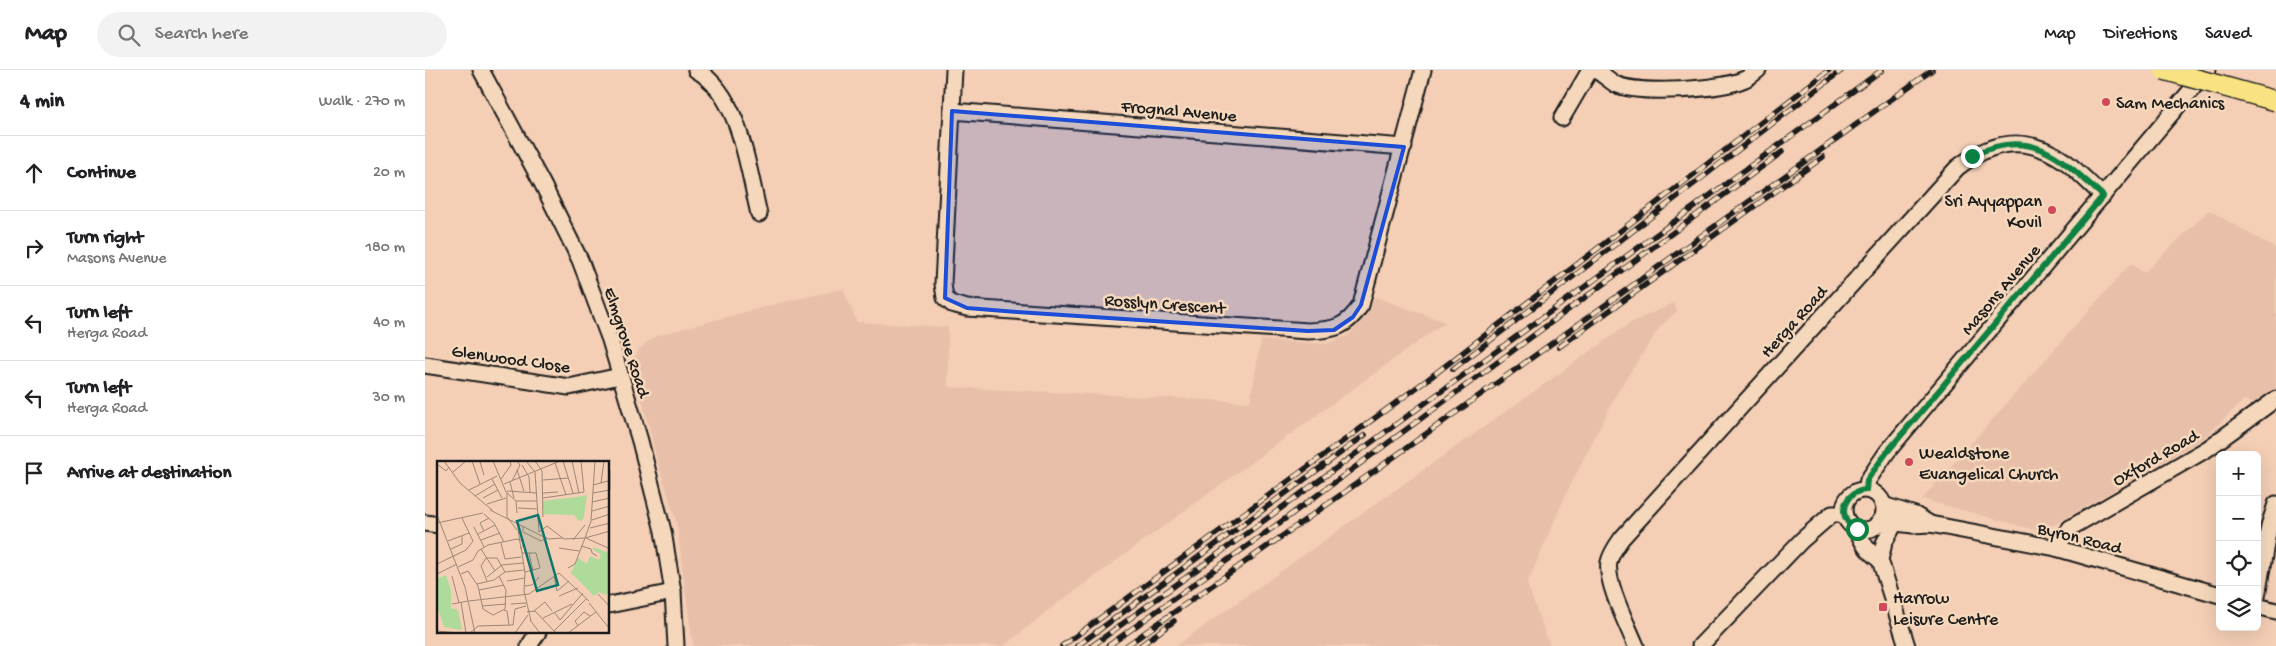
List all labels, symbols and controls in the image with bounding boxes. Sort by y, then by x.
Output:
search box [97,12,447,57]
text: Map [25,20,67,49]
icon: search [115,21,143,49]
text: Search here [155,23,248,46]
text: Map [2044,24,2076,45]
text: Directions [2104,24,2177,45]
text: Saved [2205,24,2251,45]
text: 4 min [20,90,64,115]
text: Walk · 270 m [319,93,405,112]
place label: Sam Mechanics [2116,94,2226,115]
marker: Sam Mechanics [2100,96,2112,108]
street label: Frognal Avenue [1119,97,1238,128]
route end [1961,145,1984,168]
icon: ahead [20,159,48,187]
text: Continue [67,162,136,185]
text: 20 m [373,164,405,183]
place label: Sri Ayyappan Kovil [1945,192,2042,234]
marker: Sri Ayyappan Kovil [2046,204,2058,216]
text: Turn right [67,227,143,250]
icon: right [20,234,48,262]
text: 180 m [366,239,405,258]
street label: Masons Avenue [1958,240,2046,340]
text: Masons Avenue [67,250,167,269]
street label: Herga Road [1757,281,1834,363]
street label: Elmgrove Road [598,285,654,402]
street label: Rosslyn Crescent [1104,291,1228,320]
text: Turn left [67,302,131,325]
icon: left [20,309,48,337]
text: 40 m [373,314,405,333]
text: Herga Road [67,325,147,344]
street label: Glenwood Close [450,342,572,379]
text: Turn left [67,377,131,400]
icon: left [20,384,48,412]
text: 30 m [372,389,405,408]
text: Herga Road [67,400,147,419]
street label: Oxford Road [2110,425,2204,492]
place label: Wealdstone Evangelical Church [1919,444,2059,486]
map controls [2216,451,2261,631]
button: + [2216,451,2261,496]
marker: Wealdstone Evangelical Church [1903,456,1915,468]
icon: arrive [20,459,48,487]
inset map [437,461,610,634]
text: Arrive at destination [67,462,231,485]
button: − [2216,496,2261,541]
route start [1846,518,1869,541]
street label: Byron Road [2034,519,2125,560]
button: locate [2216,541,2261,586]
button: layers [2216,586,2261,631]
place label: Harrow Leisure Centre [1893,589,1999,631]
marker: Harrow Leisure Centre [1877,601,1889,613]

